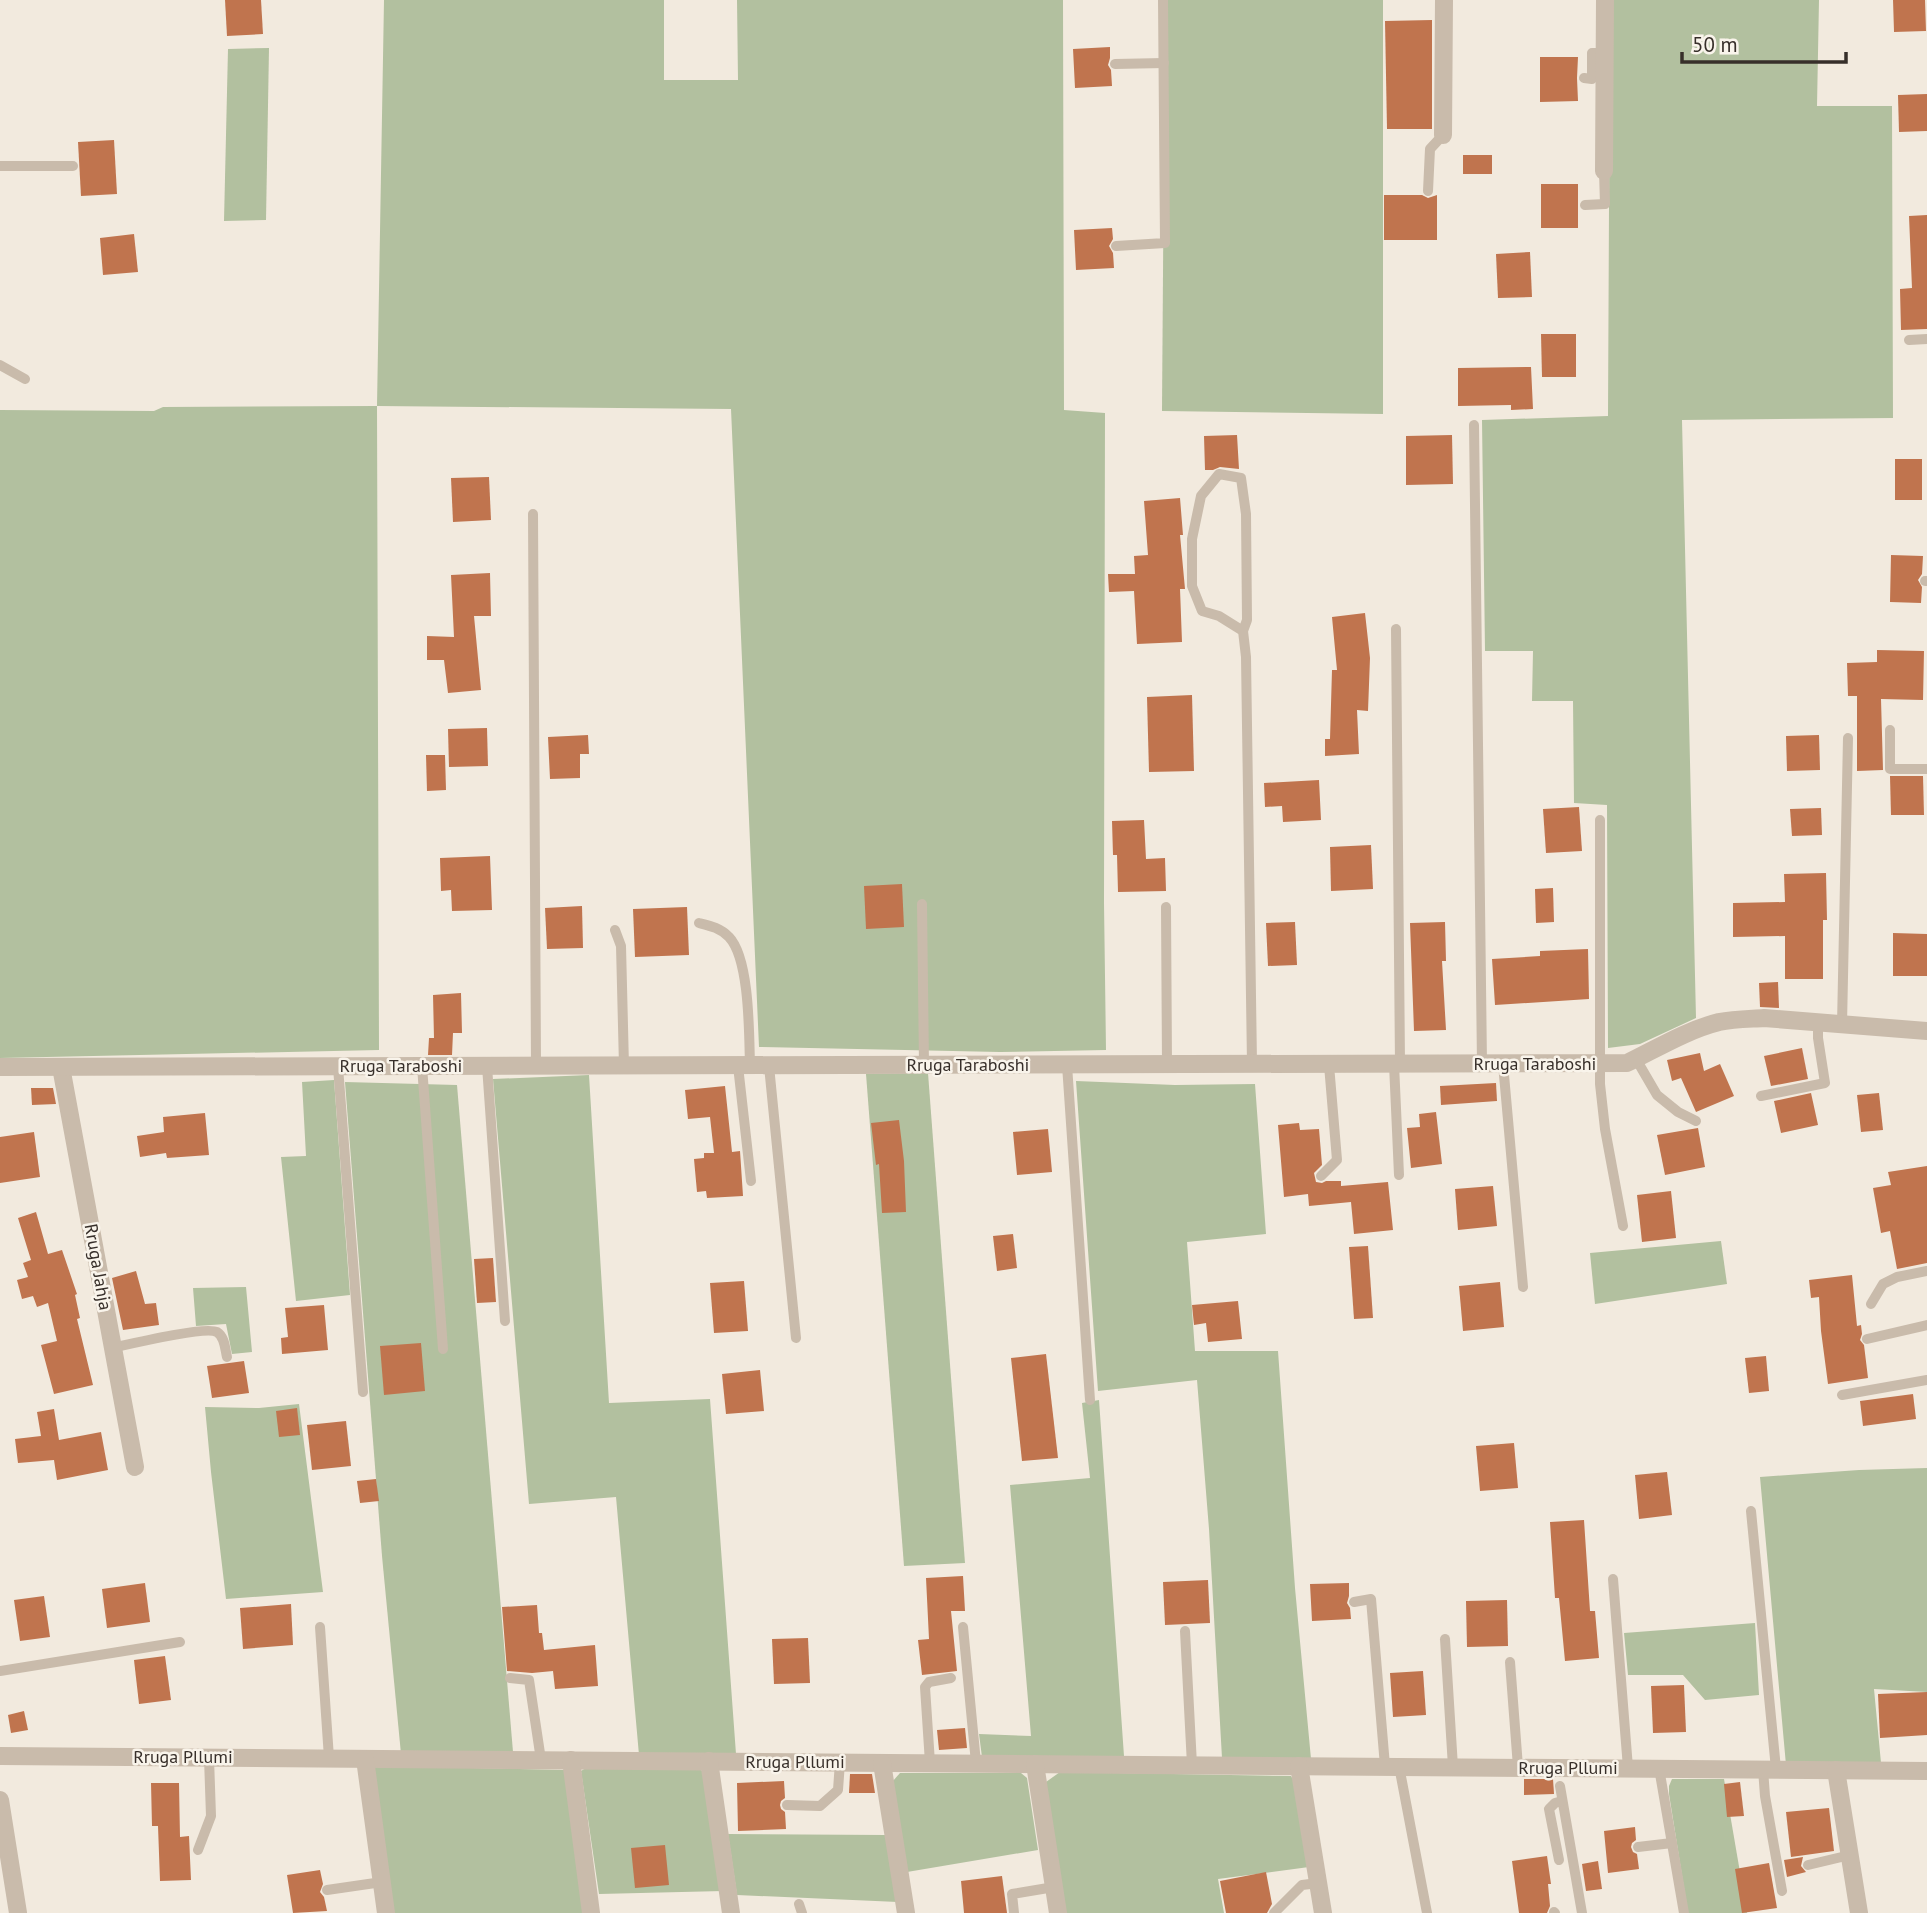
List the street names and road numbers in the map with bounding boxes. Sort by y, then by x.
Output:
street label: Rruga Taraboshi [1474,1052,1596,1075]
street label: Rruga Taraboshi [907,1053,1029,1076]
street label: Rruga Taraboshi [340,1054,462,1077]
street label: Rruga Jahja [80,1222,117,1312]
street label: Rruga Pllumi [133,1745,233,1768]
street label: Rruga Pllumi [745,1750,845,1773]
street label: Rruga Pllumi [1518,1756,1618,1779]

